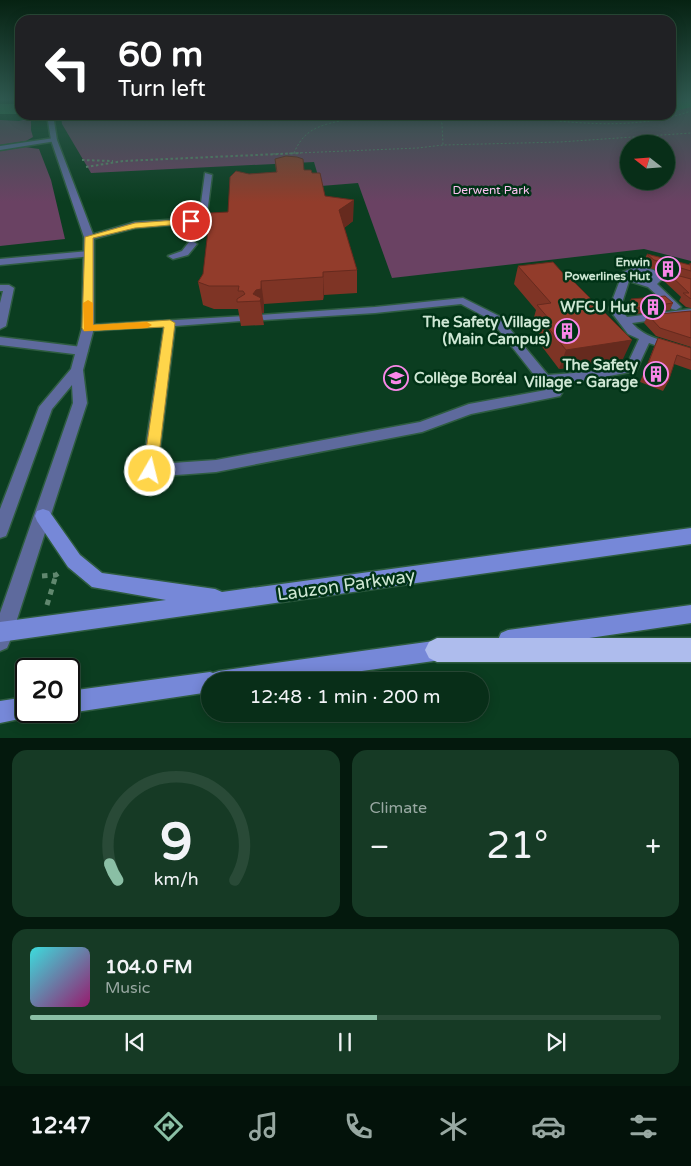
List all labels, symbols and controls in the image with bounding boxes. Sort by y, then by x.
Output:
text: 60 m [118,34,203,76]
icon: left [35,35,100,100]
text: Turn left [118,76,206,102]
north arrow [620,135,675,190]
map controls [620,135,675,190]
park label: Derwent Park [453,183,530,197]
pin [170,200,212,242]
icon: arrive [177,207,205,235]
place label: Enwin Powerlines Hut [564,255,650,283]
building icon: Enwin Powerlines Hut [655,256,681,282]
building icon: WFCU Hut [640,294,666,320]
place label: WFCU Hut [560,298,636,316]
place label: The Safety Village (Main Campus) [422,313,551,349]
building icon: The Safety Village (Main Campus) [554,318,580,344]
place label: The Safety Village - Garage [524,356,639,392]
building icon: The Safety Village - Garage [643,361,669,387]
school or university icon: Collège Boréal [383,365,409,391]
place label: Collège Boréal [414,369,517,388]
position arrow [123,444,175,496]
street label: Lauzon Parkway [276,564,417,606]
speed limit sign: 20 [15,658,80,723]
text: 12:48 · 1 min · 200 m [249,686,441,708]
text: Climate [370,798,427,818]
text: 9 [159,811,192,874]
text: 21° [486,823,548,869]
text: − [370,830,389,864]
text: + [645,830,661,864]
text: km/h [153,869,198,890]
text: 104.0 FM [105,956,193,978]
text: Music [105,978,150,998]
icon: previous [121,1028,149,1056]
icon: pause [331,1028,359,1056]
icon: next [542,1028,570,1056]
icon: directions [151,1109,186,1144]
icon: music [246,1109,281,1144]
icon: phone [341,1109,376,1144]
icon: climate [436,1109,471,1144]
icon: car [531,1109,566,1144]
icon: filters [626,1109,661,1144]
text: 12:47 [30,1113,91,1139]

